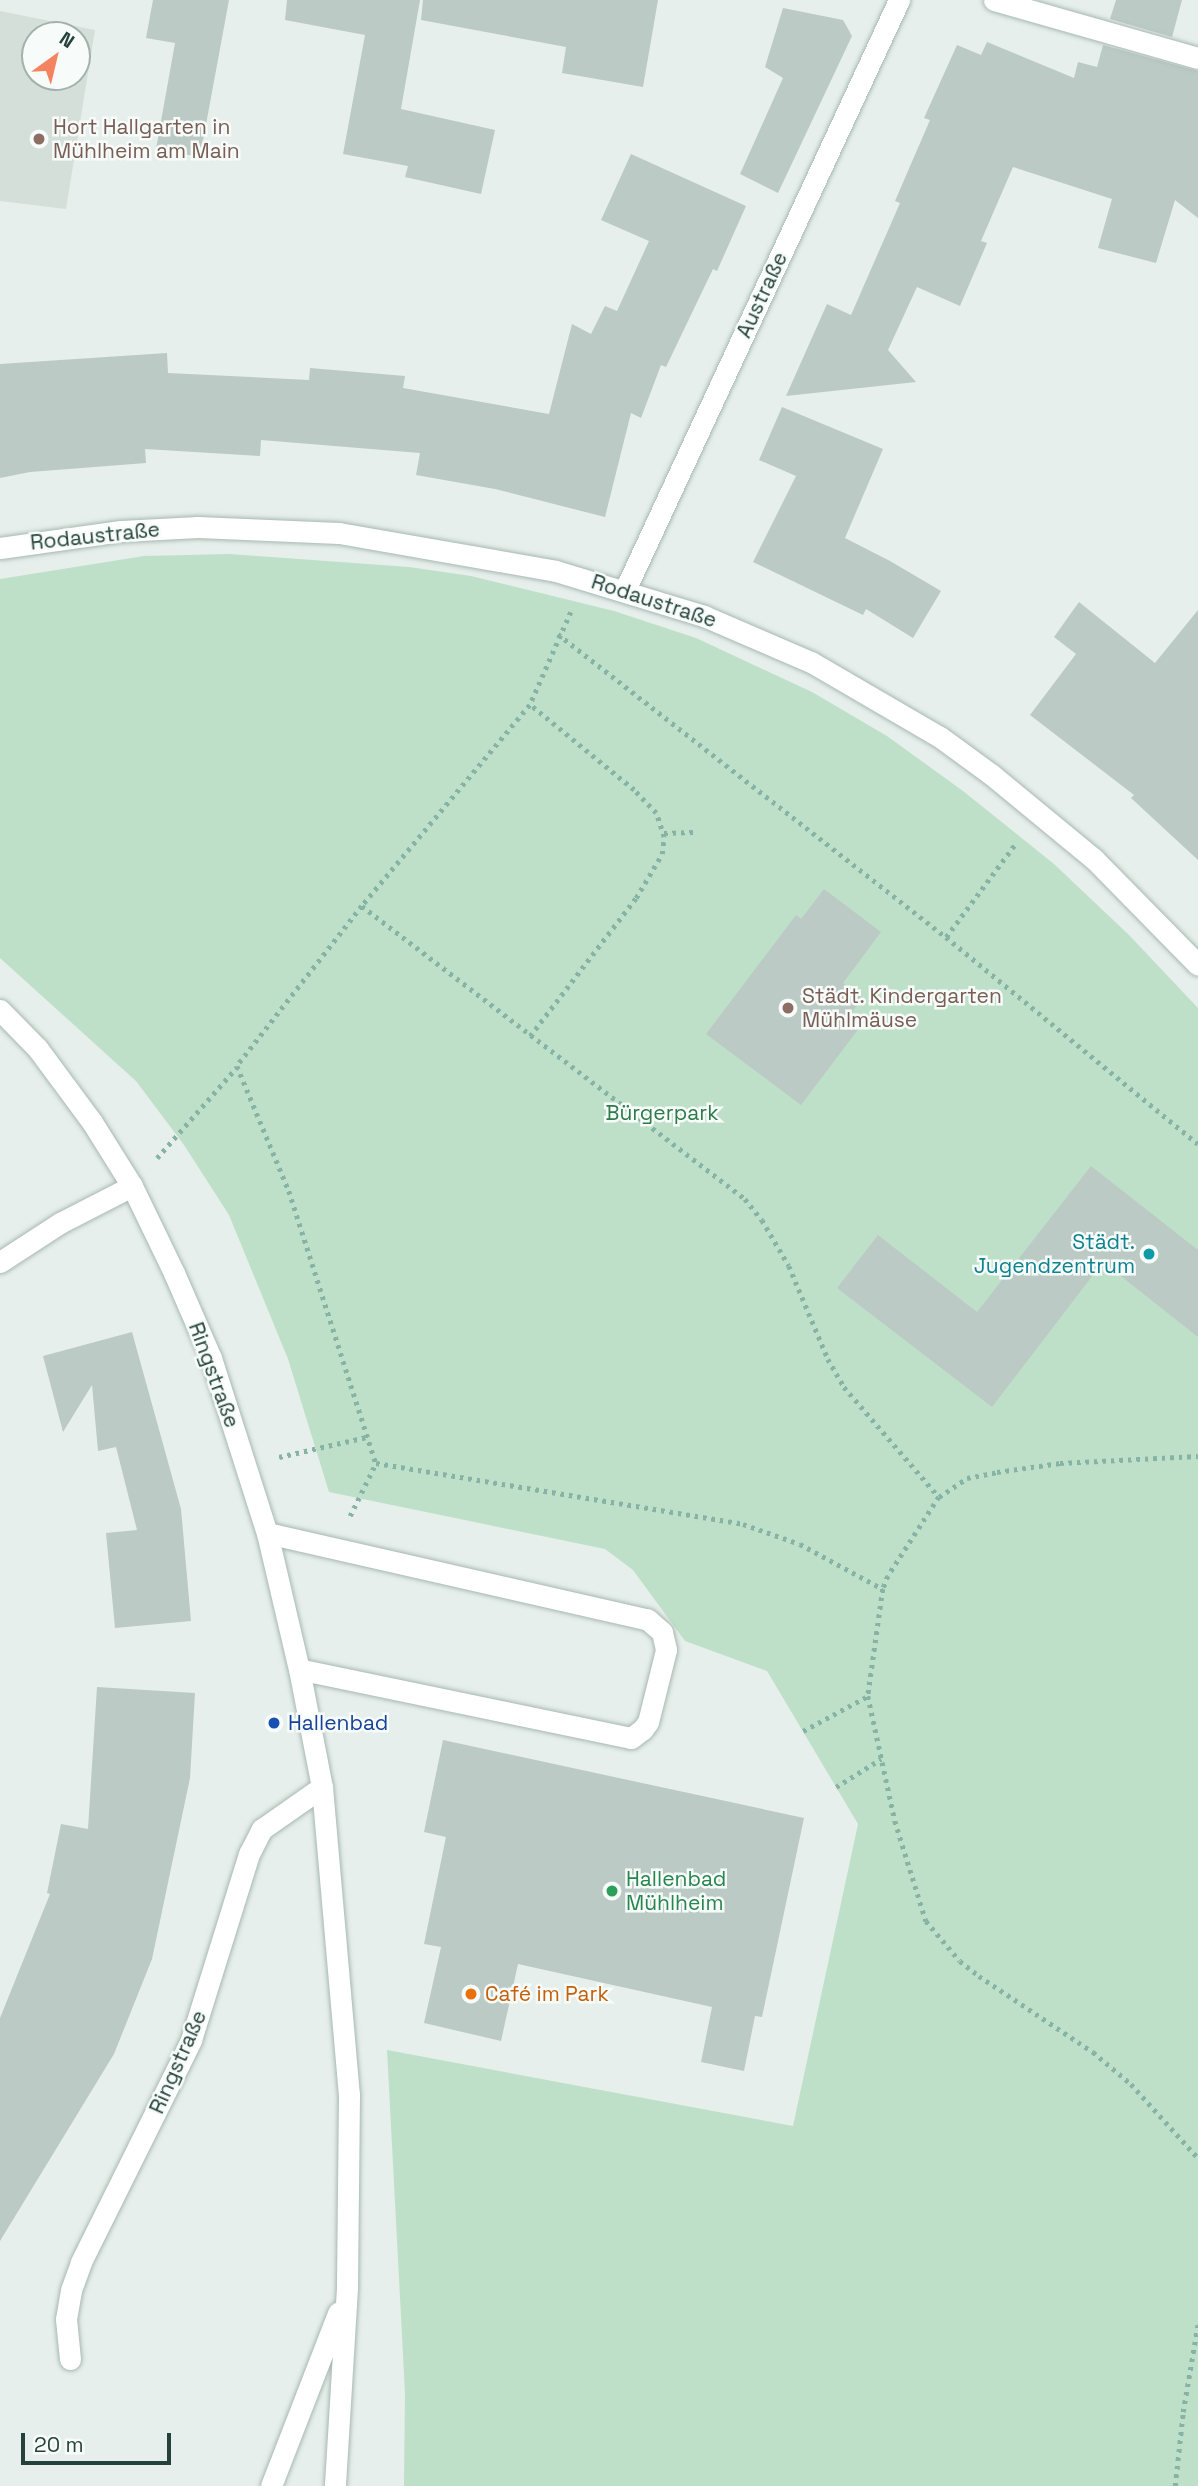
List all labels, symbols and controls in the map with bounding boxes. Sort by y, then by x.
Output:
north arrow [21,21,91,91]
text: N [55,26,79,54]
place label: Hort Hallgarten in Mühlheim am Main [53,114,240,164]
marker: Hort Hallgarten in Mühlheim am Main [31,131,47,147]
street label: Austraße [731,248,793,342]
street label: Rodaustraße [29,517,161,555]
street label: Rodaustraße [588,569,720,633]
place label: Städt. Kindergarten Mühlmäuse [802,983,1003,1033]
marker: Städt. Kindergarten Mühlmäuse [780,1000,796,1016]
park label: Bürgerpark [606,1100,718,1126]
place label: Städt. Jugendzentrum [974,1229,1135,1279]
marker: Städt. Jugendzentrum [1141,1246,1157,1262]
street label: Ringstraße [183,1319,245,1431]
place label: Hallenbad [288,1710,388,1736]
marker: Hallenbad [266,1715,282,1731]
place label: Hallenbad Mühlheim [626,1866,726,1916]
marker: Hallenbad Mühlheim [604,1883,620,1899]
place label: Café im Park [485,1981,609,2007]
marker: Café im Park [463,1986,479,2002]
street label: Ringstraße [144,2006,212,2118]
scale bar [24,2420,175,2464]
text: 20 m [34,2431,84,2458]

